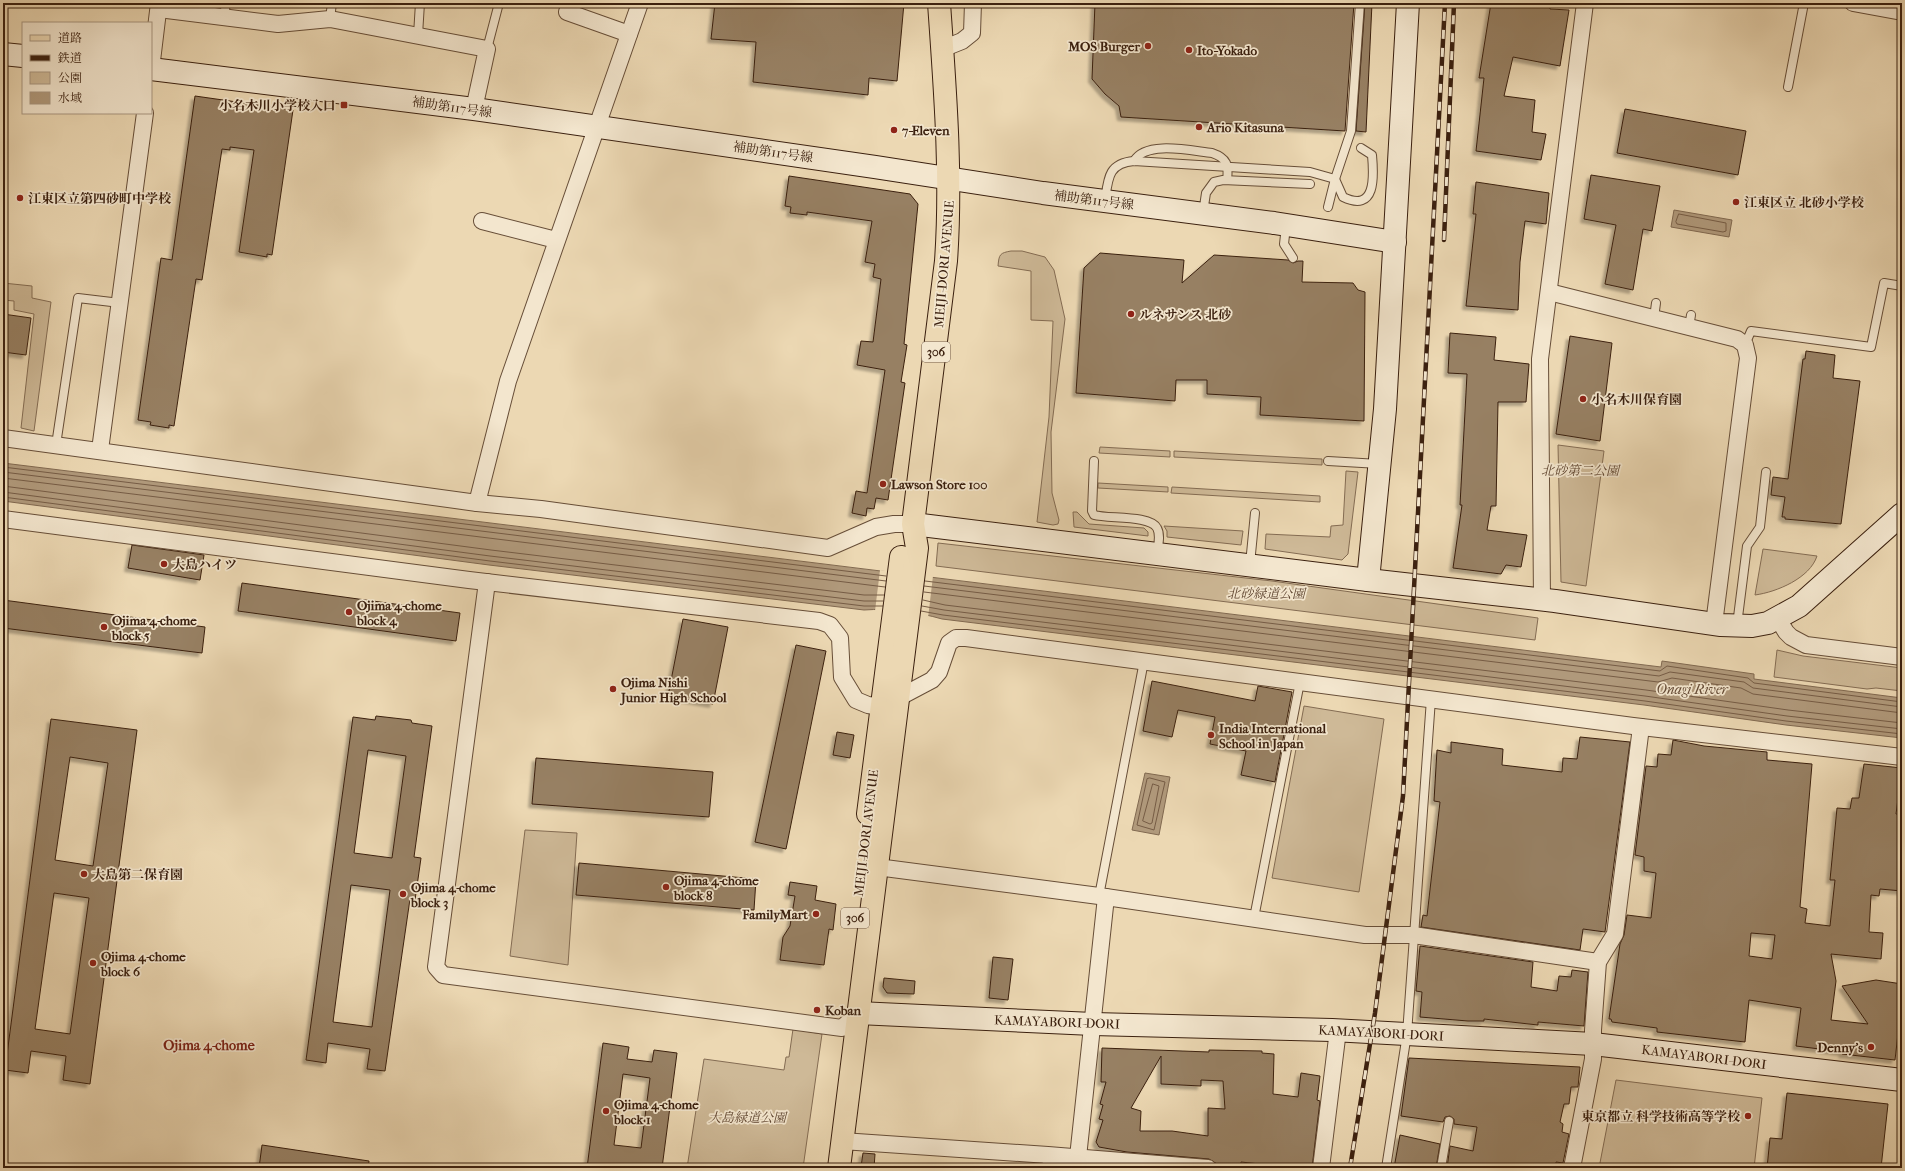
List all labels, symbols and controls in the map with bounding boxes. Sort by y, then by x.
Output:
legend [22,22,152,114]
text: 道路 [58,31,82,45]
place label: MOS Burger [1067,39,1140,55]
marker: MOS Burger [1143,41,1153,51]
place label: Ito-Yokado [1197,43,1257,58]
marker: Ito-Yokado [1184,45,1194,55]
text: 鉄道 [57,51,82,65]
text: 公園 [58,71,82,85]
text: 水域 [58,91,82,105]
street label: 補助第117号線 [411,94,493,120]
place label: 小名木川小学校入口 [219,98,336,113]
marker: 小名木川小学校入口 [339,100,349,110]
place label: Ario Kitasuna [1206,120,1285,135]
marker: Ario Kitasuna [1194,122,1204,132]
place label: 7-Eleven [901,123,950,138]
marker: 7-Eleven [889,125,899,135]
street label: 補助第117号線 [732,139,814,165]
street label: 補助第117号線 [1053,188,1135,212]
place label: 江東区立第四砂町中学校 [28,191,172,206]
marker: 江東区立第四砂町中学校 [15,193,25,203]
place label: 江東区立 北砂小学校 [1744,195,1865,210]
marker: 江東区立 北砂小学校 [1731,197,1741,207]
street label: MEIJI-DORI AVENUE [931,200,957,328]
place label: ルネサンス 北砂 [1139,307,1231,322]
marker: ルネサンス 北砂 [1126,309,1136,319]
road number: 306 [922,342,950,362]
place label: 小名木川保育園 [1591,392,1682,407]
marker: 小名木川保育園 [1578,394,1588,404]
park label: 北砂第二公園 [1541,463,1621,478]
place label: Lawson Store 100 [891,477,987,492]
marker: Lawson Store 100 [878,479,888,489]
place label: 大島ハイツ [172,557,237,572]
marker: 大島ハイツ [159,559,169,569]
park label: 北砂緑道公園 [1227,586,1307,601]
place label: Ojima 4-chome block 4 [356,598,442,629]
marker: Ojima 4-chome block 4 [344,607,354,617]
place label: Ojima 4-chome block 5 [111,613,197,643]
marker: Ojima 4-chome block 5 [99,622,109,632]
place label: Ojima Nishi Junior High School [619,675,727,706]
water label: Onagi River [1656,681,1730,698]
marker: Ojima Nishi Junior High School [608,684,618,694]
place label: India International School in Japan [1219,721,1326,752]
marker: India International School in Japan [1206,730,1216,740]
street label: MEIJI-DORI AVENUE [851,769,881,897]
place label: 大島第二保育園 [92,867,183,882]
marker: 大島第二保育園 [79,869,89,879]
place label: Ojima 4-chome block 8 [673,873,759,903]
place label: Ojima 4-chome block 3 [410,880,496,911]
marker: Ojima 4-chome block 8 [661,882,671,892]
marker: Ojima 4-chome block 3 [398,889,408,899]
place label: FamilyMart [741,907,808,923]
road number: 306 [841,908,869,928]
marker: FamilyMart [811,909,821,919]
place label: Ojima 4-chome block 6 [100,949,186,979]
marker: Ojima 4-chome block 6 [88,958,98,968]
place label: Koban [825,1003,862,1018]
marker: Koban [812,1005,822,1015]
street label: KAMAYABORI-DORI [994,1012,1120,1032]
street label: KAMAYABORI-DORI [1318,1022,1444,1044]
district label: Ojima 4-chome [163,1037,255,1054]
place label: Denny's [1817,1040,1863,1056]
street label: KAMAYABORI-DORI [1641,1042,1767,1072]
marker: Denny's [1866,1042,1876,1052]
place label: Ojima 4-chome block 1 [613,1097,699,1127]
marker: Ojima 4-chome block 1 [601,1106,611,1116]
place label: 東京都立 科学技術高等学校 [1581,1109,1741,1124]
park label: 大島緑道公園 [708,1110,788,1125]
marker: 東京都立 科学技術高等学校 [1743,1111,1753,1121]

